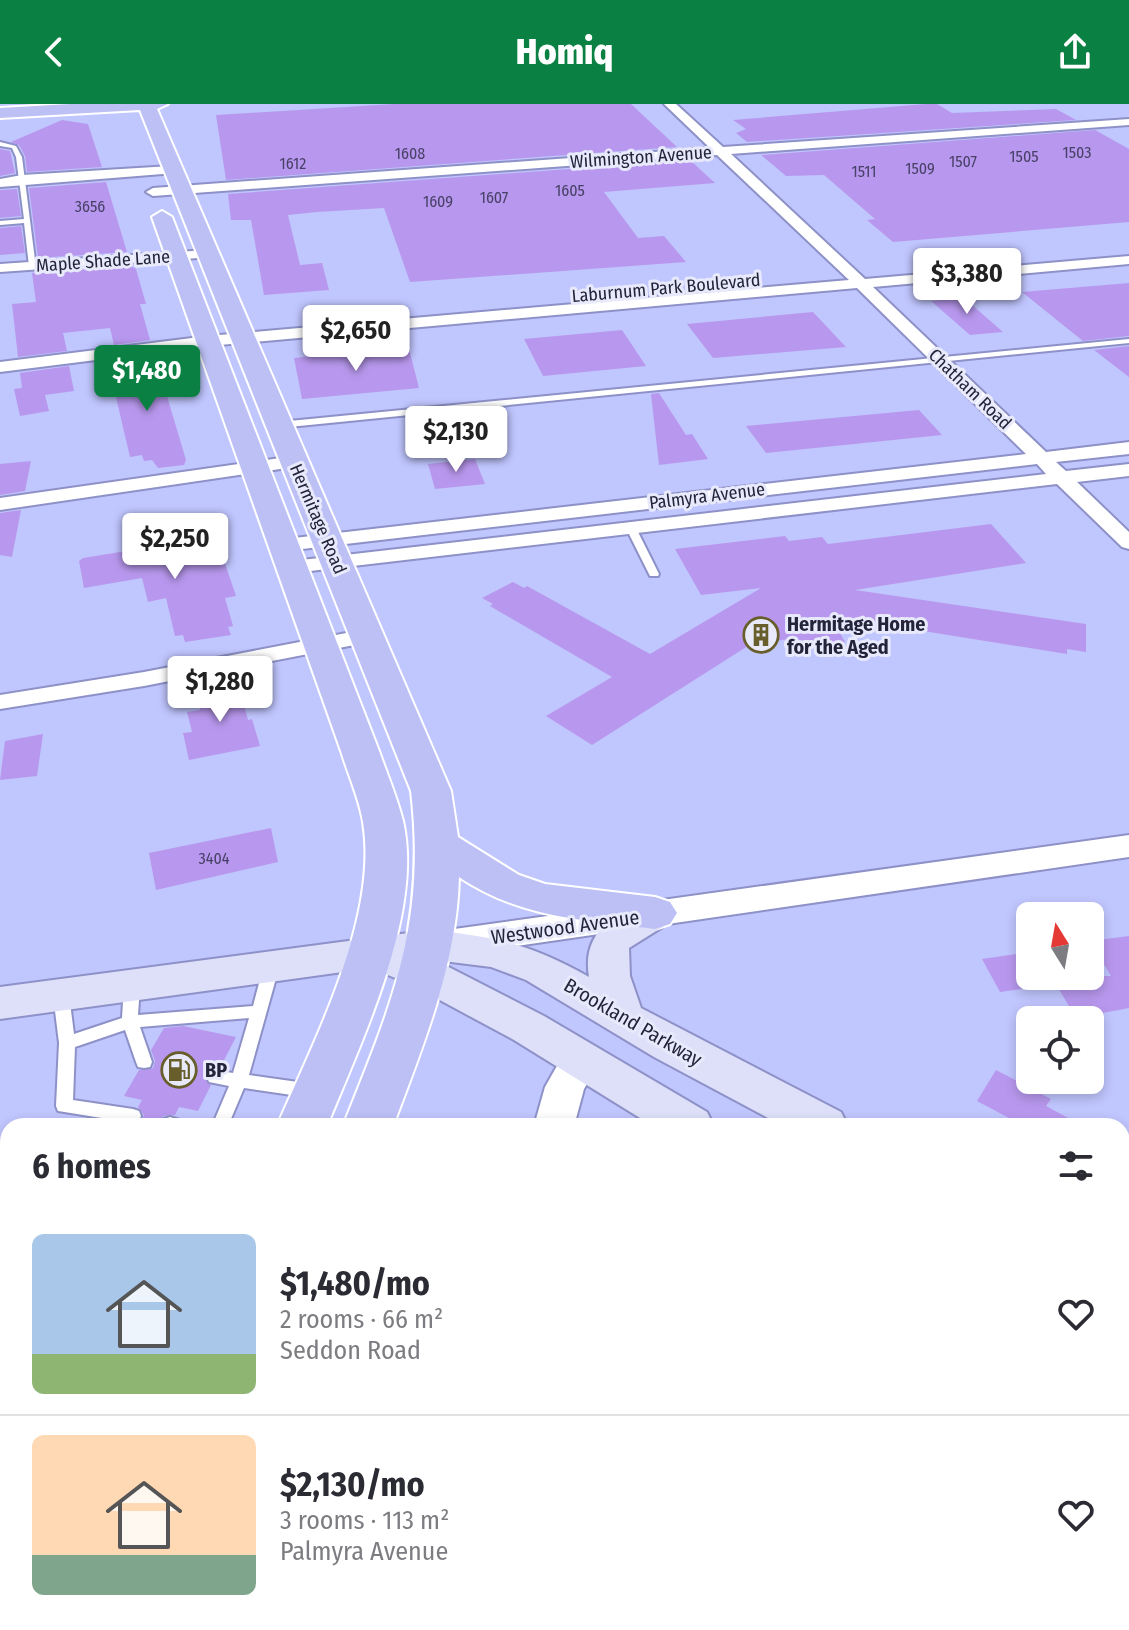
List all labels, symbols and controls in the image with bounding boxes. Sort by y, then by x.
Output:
icon: back [32,30,76,74]
text: Homiq [516,30,613,74]
icon: share [1053,30,1097,74]
street label: Wilmington Avenue [569,141,713,173]
house number: 1503 [1063,143,1091,162]
house number: 1608 [395,144,425,163]
house number: 1505 [1009,147,1039,166]
house number: 1507 [949,152,978,171]
house number: 1612 [280,154,306,173]
house number: 1509 [905,159,935,178]
house number: 1511 [851,162,877,181]
house number: 1605 [555,181,585,200]
house number: 1607 [480,188,509,207]
house number: 1609 [423,192,453,211]
house number: 3656 [75,197,105,216]
street label: Maple Shade Lane [35,245,171,277]
pin: $3,380 [902,248,1032,316]
text: $3,380 [931,258,1003,289]
street label: Laburnum Park Boulevard [571,269,761,307]
pin: $2,650 [291,305,421,373]
text: $2,650 [321,315,391,346]
street label: Chatham Road [924,344,1016,434]
pin: $1,480 [82,345,212,413]
text: $1,480 [112,355,182,386]
pin: $2,130 [391,406,521,474]
text: $2,130 [423,416,489,447]
street label: Hermitage Road [285,461,351,577]
street label: Palmyra Avenue [648,478,766,514]
pin: $2,250 [110,513,240,581]
text: $2,250 [140,523,210,554]
place label: Hermitage Home for the Aged [787,612,925,659]
building icon: Hermitage Home for the Aged [742,616,780,654]
pin: $1,280 [155,656,285,724]
text: $1,280 [186,666,254,697]
house number: 3404 [199,849,230,868]
north arrow [1016,902,1104,990]
map controls [1016,902,1104,1094]
street label: Westwood Avenue [489,905,641,949]
street label: Brookland Parkway [560,973,706,1071]
button: locate [1016,1006,1104,1094]
fuel station icon: BP [160,1051,198,1089]
place label: BP [205,1058,227,1082]
icon: filters [1054,1144,1098,1188]
text: 6 homes [32,1146,151,1187]
text: $1,480/mo [280,1263,430,1304]
icon: home [96,1266,192,1362]
icon: heart [1054,1292,1098,1336]
text: 2 rooms · 66 m² [280,1304,443,1335]
text: Seddon Road [280,1335,421,1366]
text: $2,130/mo [280,1464,425,1505]
icon: home [96,1467,192,1563]
icon: heart [1054,1493,1098,1537]
text: 3 rooms · 113 m² [280,1505,449,1536]
text: Palmyra Avenue [280,1536,448,1567]

